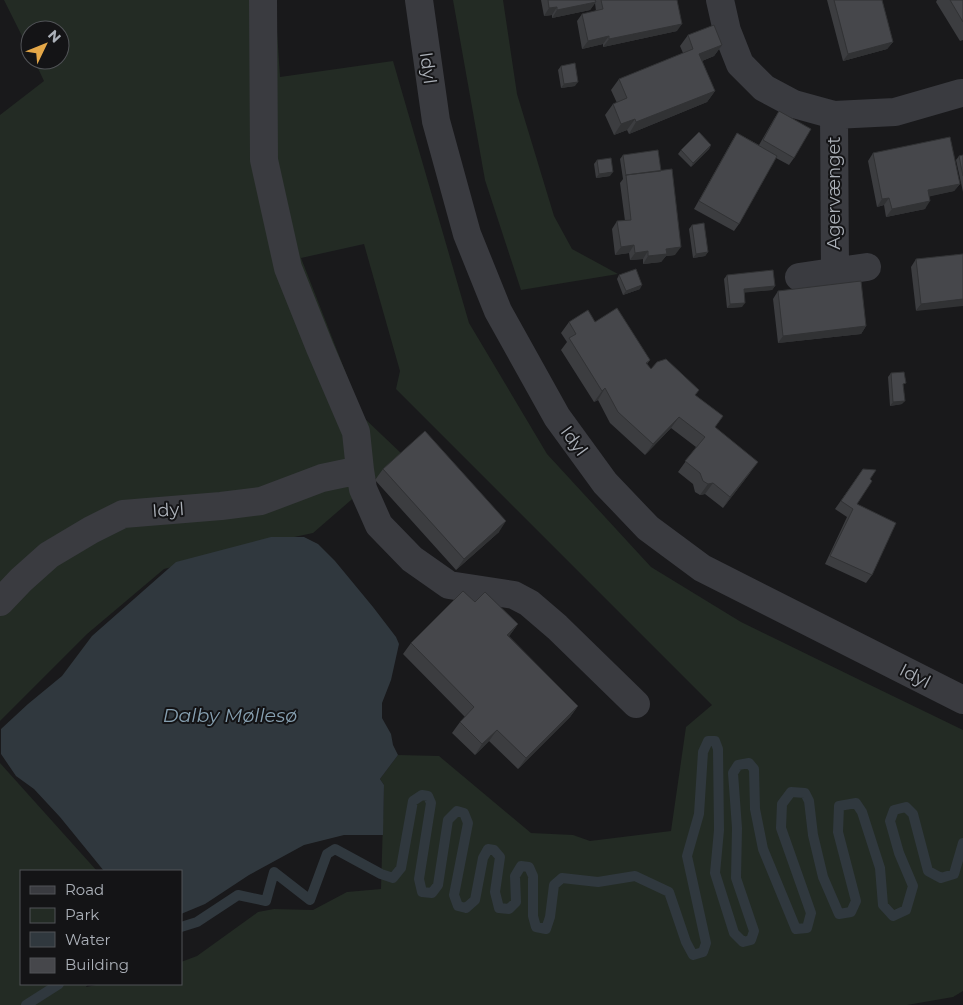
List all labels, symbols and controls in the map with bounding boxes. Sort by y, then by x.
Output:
north arrow [20,20,70,70]
text: N [44,26,65,46]
street label: Idyl [415,51,441,85]
street label: Agervænget [823,136,845,250]
street label: Idyl [556,422,592,460]
street label: Idyl [151,498,185,522]
street label: Idyl [896,659,934,693]
water label: Dalby Møllesø [163,704,297,727]
legend [20,870,182,985]
text: Road [65,880,104,899]
text: Park [65,905,99,924]
text: Water [65,930,111,949]
text: Building [65,955,129,974]

